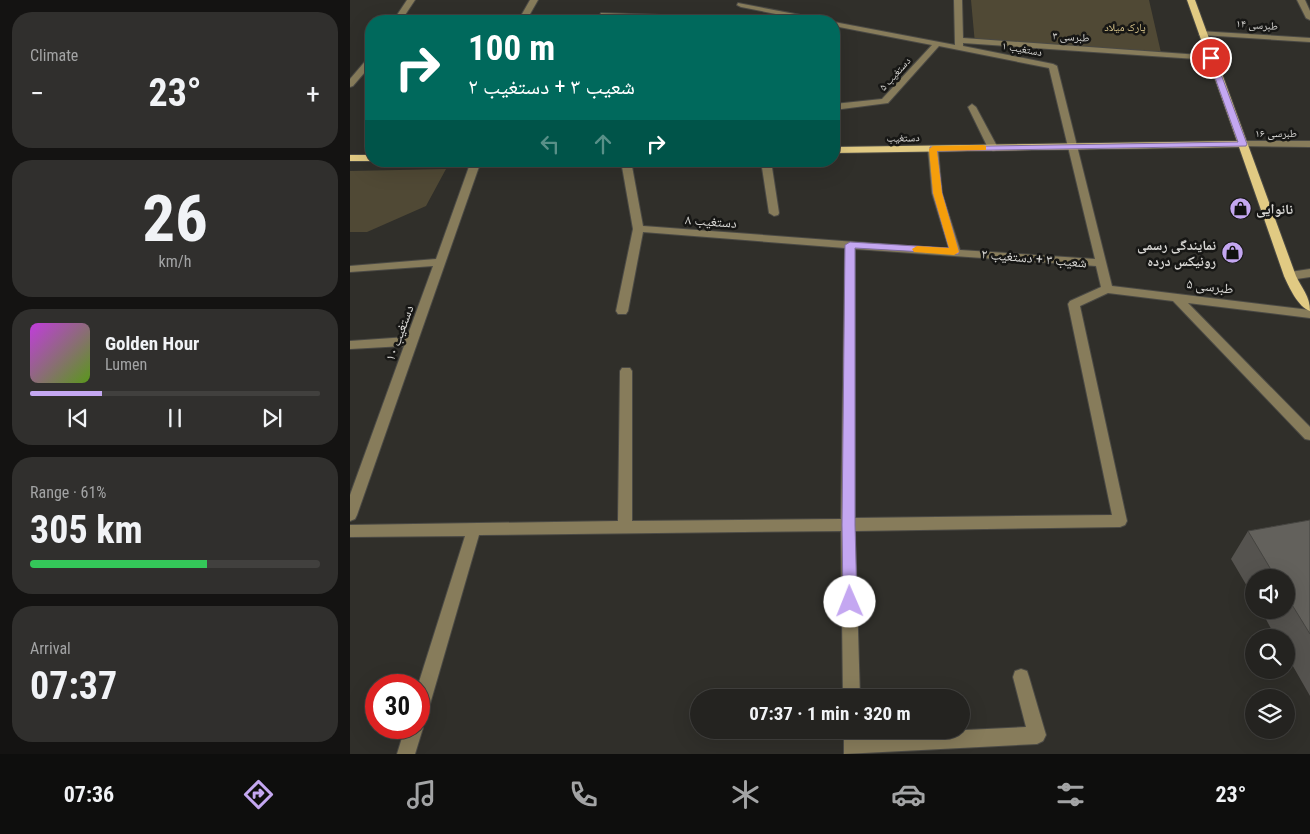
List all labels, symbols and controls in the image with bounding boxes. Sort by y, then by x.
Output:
street label: طبرسی ۱۴ [1236,17,1278,33]
park label: پارک میلاد [1104,21,1146,34]
text: 100 m [468,28,555,69]
street label: طبرسی ۳ [1052,29,1090,45]
icon: right [385,35,450,100]
pin [1190,37,1232,79]
street label: دستغیب ۱ [1001,39,1044,59]
icon: arrive [1197,44,1225,72]
text: Climate [30,46,78,65]
street label: دستغیب ۵ [877,54,914,93]
text: 23° [148,71,202,115]
text: شعیب ۳ + دستغیب ۲ [468,74,635,99]
text: − [30,77,44,110]
text: + [306,77,320,110]
street label: طبرسی ۱۶ [1255,127,1297,140]
icon: left [536,130,564,158]
icon: ahead [589,130,617,158]
icon: right [642,130,670,158]
street label: دستغیب [886,131,920,145]
text: 26 [142,181,208,257]
shop icon: نانوایی [1228,197,1252,221]
place label: نانوایی [1256,201,1293,218]
street label: دستغیب ۸ [685,211,738,231]
place label: نمایندگی رسمی رونیکس درده [1137,237,1216,270]
shop icon: نمایندگی رسمی رونیکس درده [1220,241,1244,265]
street label: شعیب ۳ + دستغیب ۲ [980,245,1088,271]
text: km/h [159,252,191,271]
street label: طبرسی ۵ [1185,275,1234,298]
street label: دستغیب ۱۰ [382,303,417,363]
text: Golden Hour [105,332,199,355]
text: Lumen [105,355,147,374]
icon: previous [64,404,92,432]
icon: pause [161,404,189,432]
icon: next [258,404,286,432]
text: Range · 61% [30,483,106,502]
text: 305 km [30,508,143,552]
map controls [1245,569,1295,739]
button: sound [1245,569,1295,619]
position arrow [823,575,875,627]
button: search [1245,629,1295,679]
text: Arrival [30,639,71,658]
text: 07:37 [30,664,117,708]
speed limit sign: 30 [365,674,430,739]
button: layers [1245,689,1295,739]
text: 07:37 · 1 min · 320 m [749,702,911,725]
icon: directions [241,777,276,812]
icon: music [404,777,439,812]
icon: phone [566,777,601,812]
icon: climate [728,777,763,812]
icon: car [891,777,926,812]
icon: filters [1053,777,1088,812]
text: 07:36 [64,782,114,807]
text: 23° [1215,782,1246,807]

